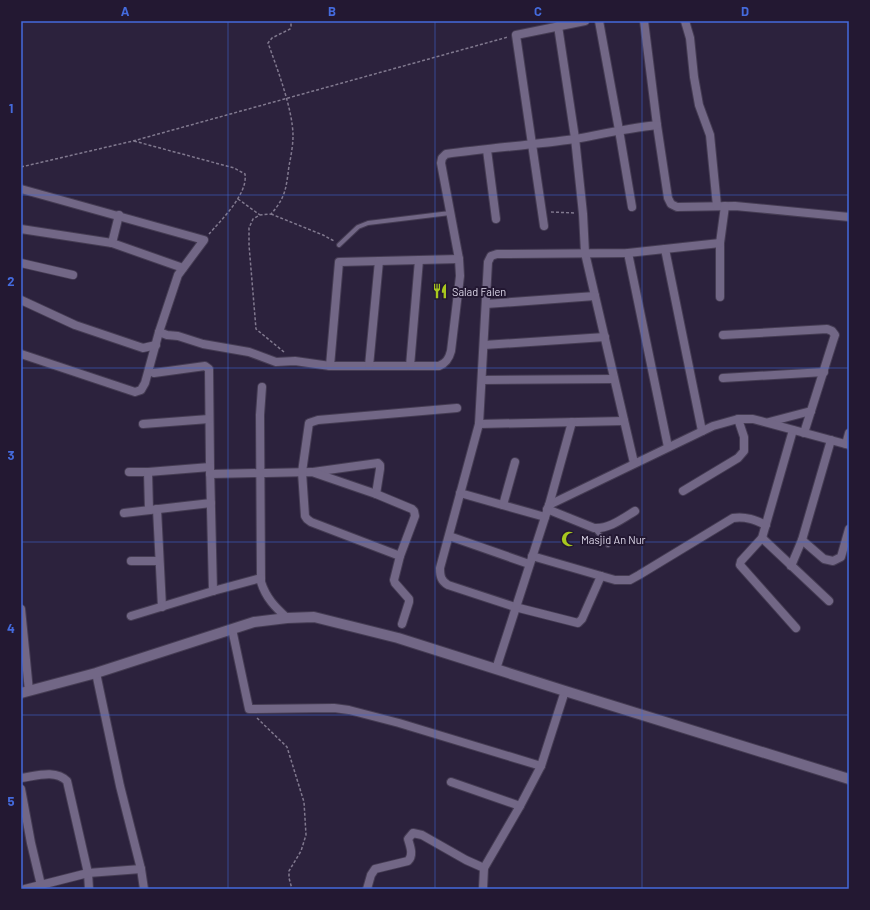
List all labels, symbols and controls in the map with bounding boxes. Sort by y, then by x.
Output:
text: A [121,3,130,19]
text: B [328,3,336,19]
text: C [534,3,542,19]
text: D [741,3,749,19]
text: 1 [9,100,13,116]
text: 2 [7,273,15,289]
restaurant icon: Salad Falen [431,282,449,300]
place label: Salad Falen [452,285,506,298]
text: 3 [7,447,15,463]
mosque icon: Masjid An Nur [560,530,578,548]
place label: Masjid An Nur [581,533,646,546]
text: 4 [7,620,15,636]
text: 5 [7,793,15,809]

